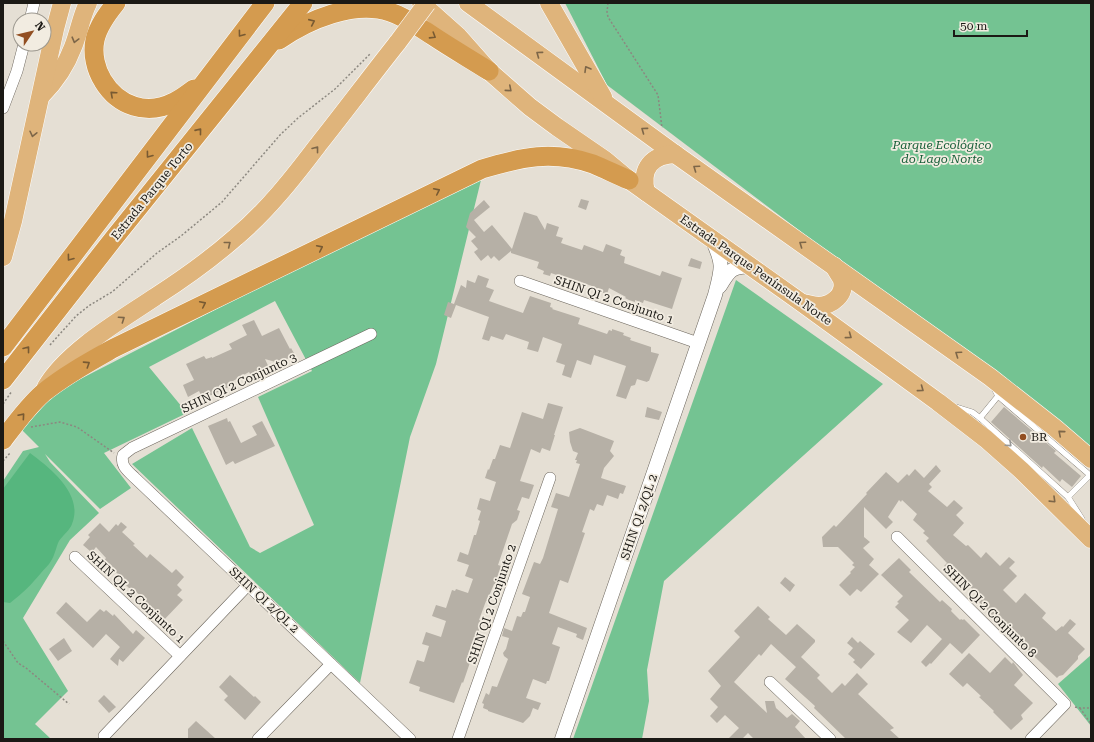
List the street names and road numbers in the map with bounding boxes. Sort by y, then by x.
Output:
street label: Estrada Parque Torto [108,139,196,243]
street label: Estrada Parque Península Norte [677,212,835,328]
street label: SHIN QI 2 Conjunto 1 [552,273,676,327]
street label: SHIN QI 2 Conjunto 3 [179,350,299,416]
street label: SHIN QI 2/QL 2 [618,472,660,562]
street label: SHIN QI 2 Conjunto 2 [465,542,519,666]
street label: SHIN QL 2 Conjunto 1 [84,548,188,646]
street label: SHIN QI 2 Conjunto 8 [941,562,1040,661]
street label: SHIN QI 2/QL 2 [226,564,302,636]

